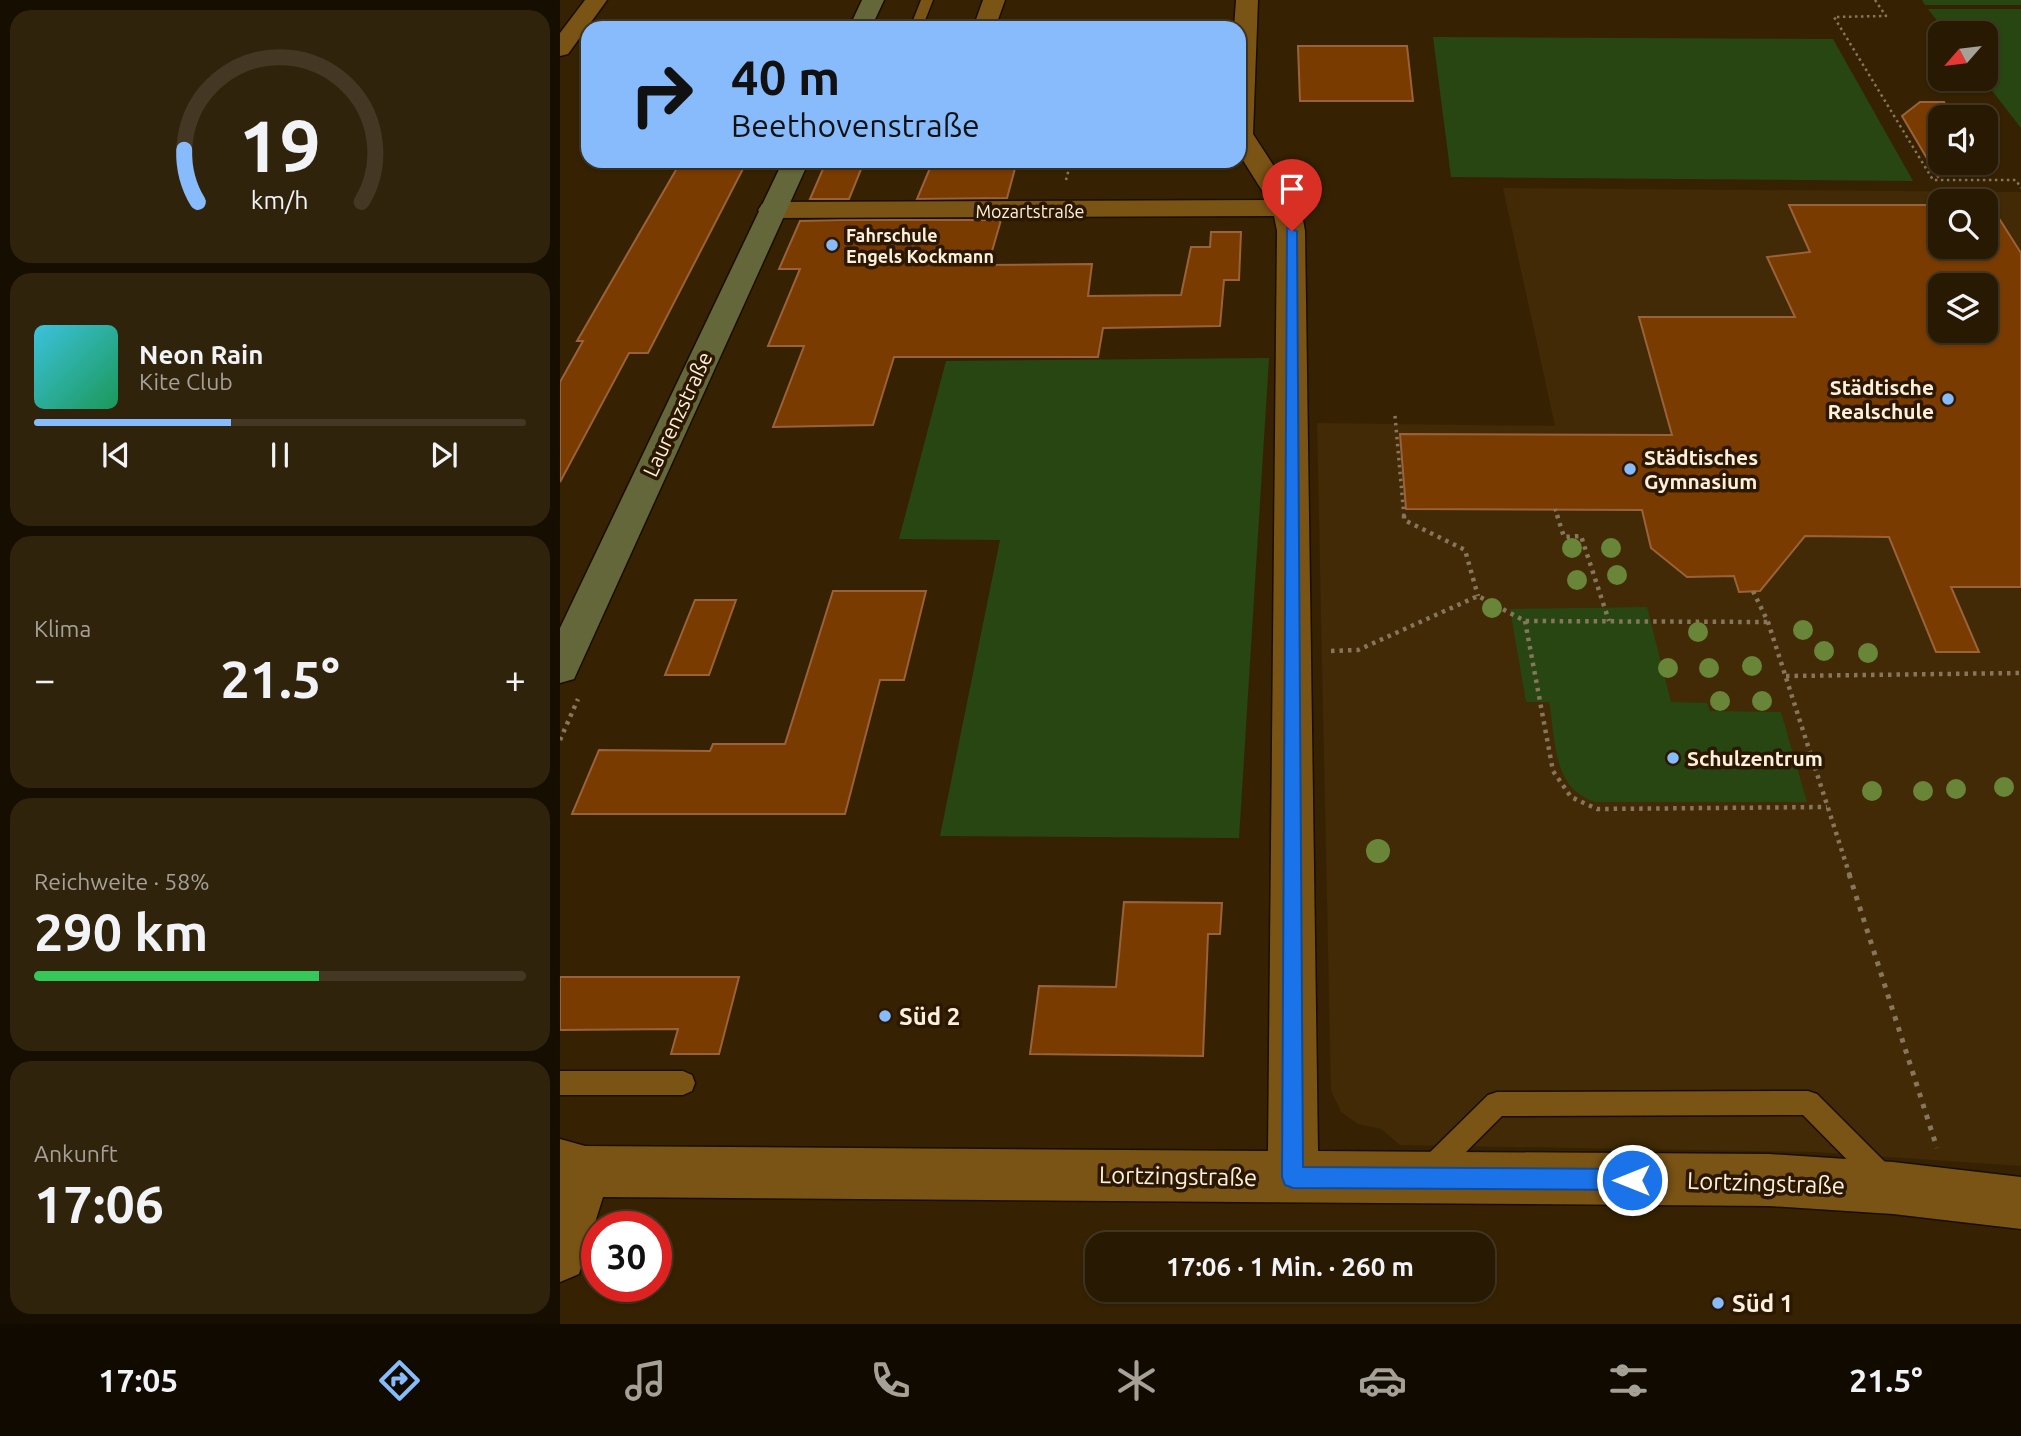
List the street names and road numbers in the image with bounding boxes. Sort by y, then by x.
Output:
street label: Mozartstraße [975,201,1085,221]
street label: Laurenzstraße [638,348,716,480]
street label: Lortzingstraße [1099,1161,1257,1191]
street label: Lortzingstraße [1687,1167,1845,1199]

